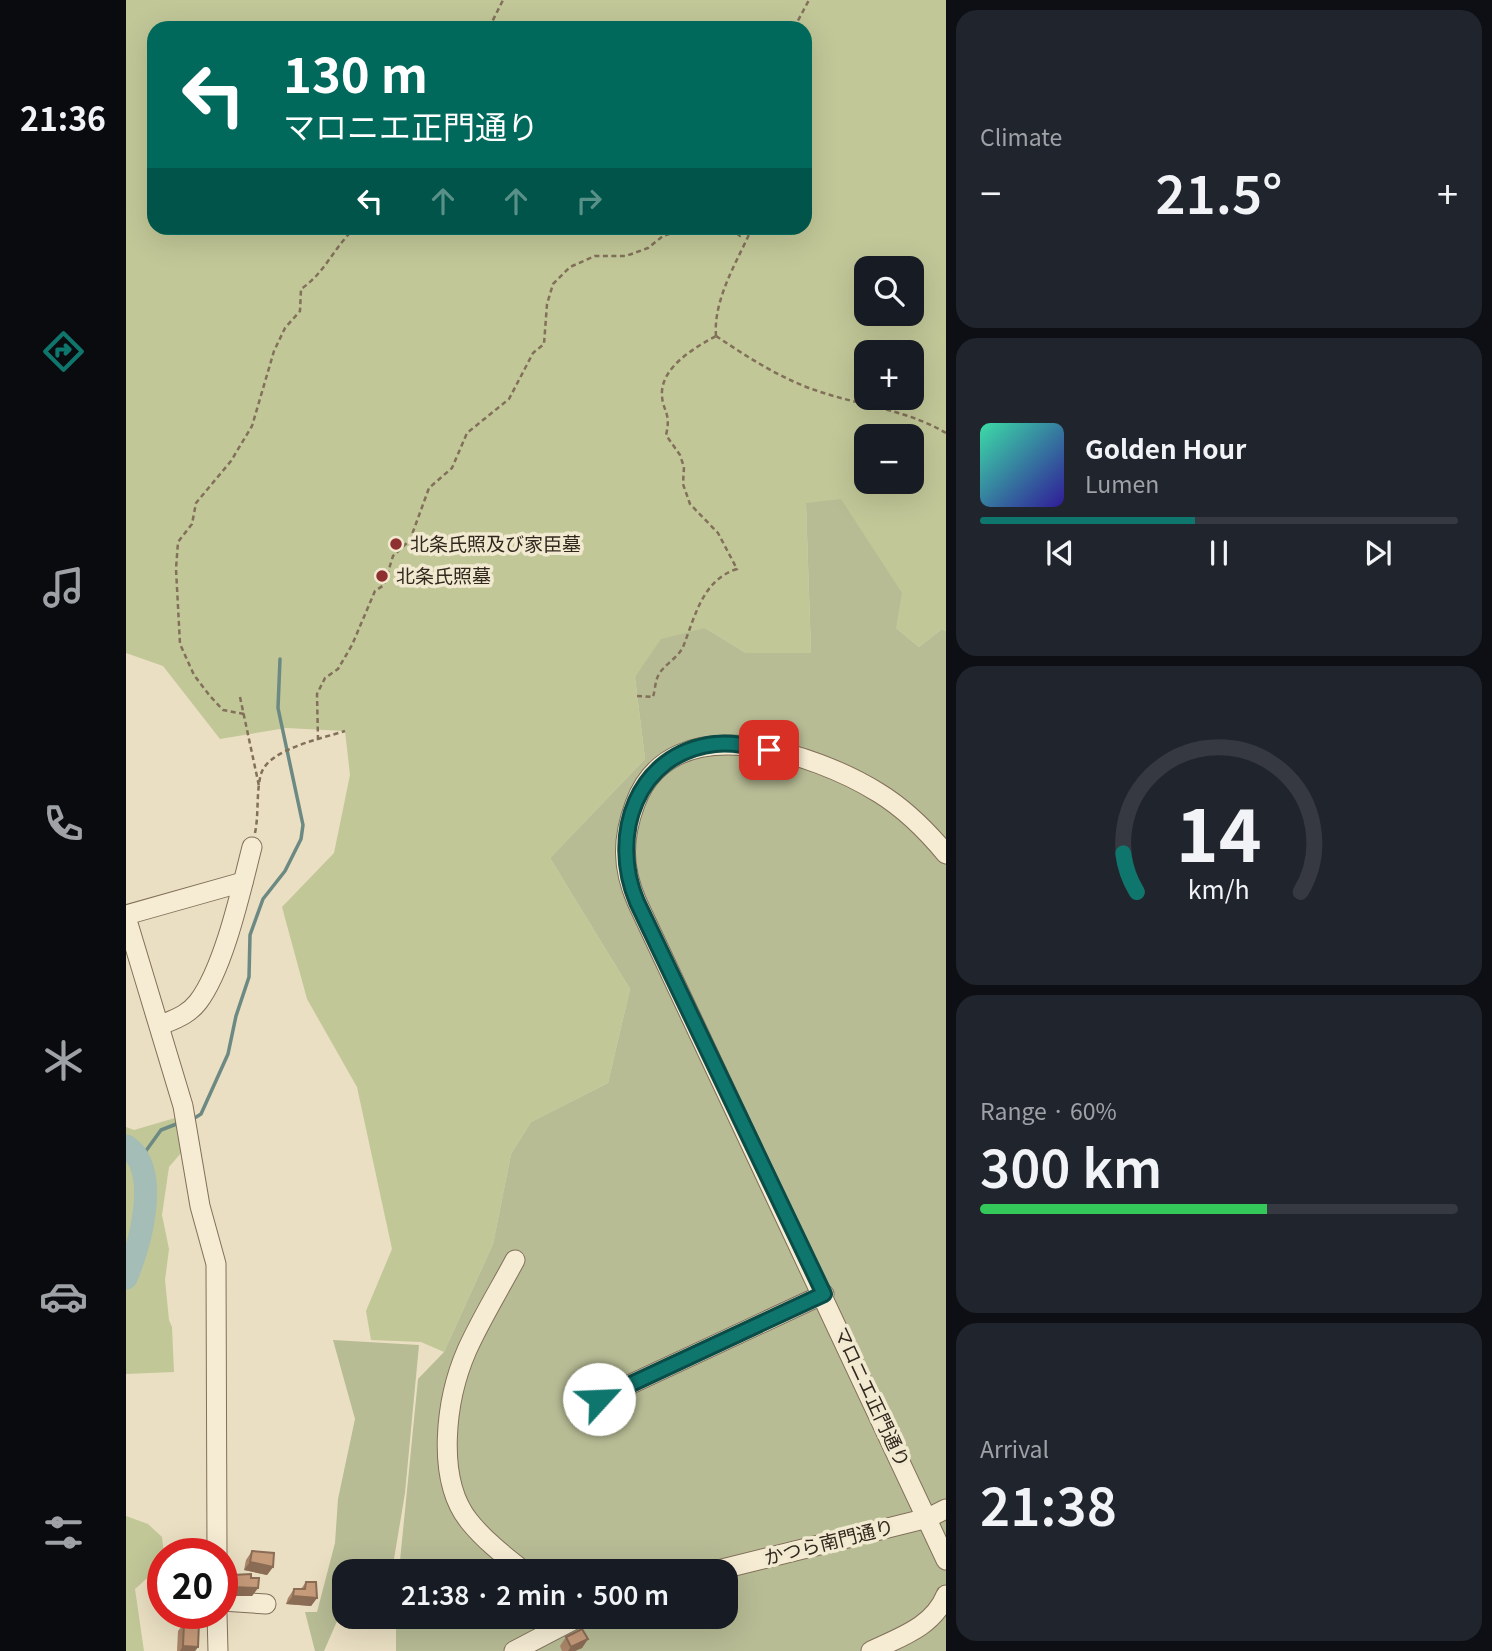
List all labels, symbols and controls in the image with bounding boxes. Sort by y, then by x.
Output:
text: 130 m [283,36,428,107]
icon: left [168,49,259,140]
text: 21:36 [20,94,106,140]
text: マロニエ正門通り [283,102,539,148]
text: Climate [980,119,1062,153]
text: 21.5° [1155,154,1283,229]
text: − [980,164,1001,219]
text: + [1437,164,1458,219]
icon: left [351,182,389,220]
icon: ahead [424,182,462,220]
icon: ahead [497,182,535,220]
icon: right [570,182,608,220]
map controls [854,256,924,494]
button: search [854,256,924,326]
icon: directions [39,327,88,376]
button: + [854,340,924,410]
button: − [854,424,924,494]
text: Golden Hour [1085,429,1246,466]
text: Lumen [1085,466,1159,500]
place label: 北条氏照及び家臣墓 [410,529,581,556]
icon: previous [1041,534,1079,572]
icon: pause [1200,534,1238,572]
icon: next [1359,534,1397,572]
marker: 北条氏照及び家臣墓 [388,536,404,552]
place label: 北条氏照墓 [396,561,491,588]
icon: music [39,563,88,612]
marker: 北条氏照墓 [374,568,390,584]
pin [739,720,799,780]
icon: arrive [750,731,788,769]
text: 14 [1176,778,1262,883]
icon: phone [39,799,88,848]
text: km/h [1188,869,1250,905]
icon: climate [39,1036,88,1085]
text: Range · 60% [980,1093,1117,1127]
text: 300 km [980,1128,1162,1203]
icon: car [39,1272,88,1321]
street label: マロニエ正門通り [829,1322,918,1471]
position arrow [562,1362,636,1436]
text: Arrival [980,1431,1049,1465]
text: 21:38 [980,1466,1117,1541]
icon: filters [39,1508,88,1557]
street label: かつら南門通り [761,1511,896,1570]
speed limit sign: 20 [147,1538,238,1629]
text: 21:38 · 2 min · 500 m [401,1575,669,1612]

